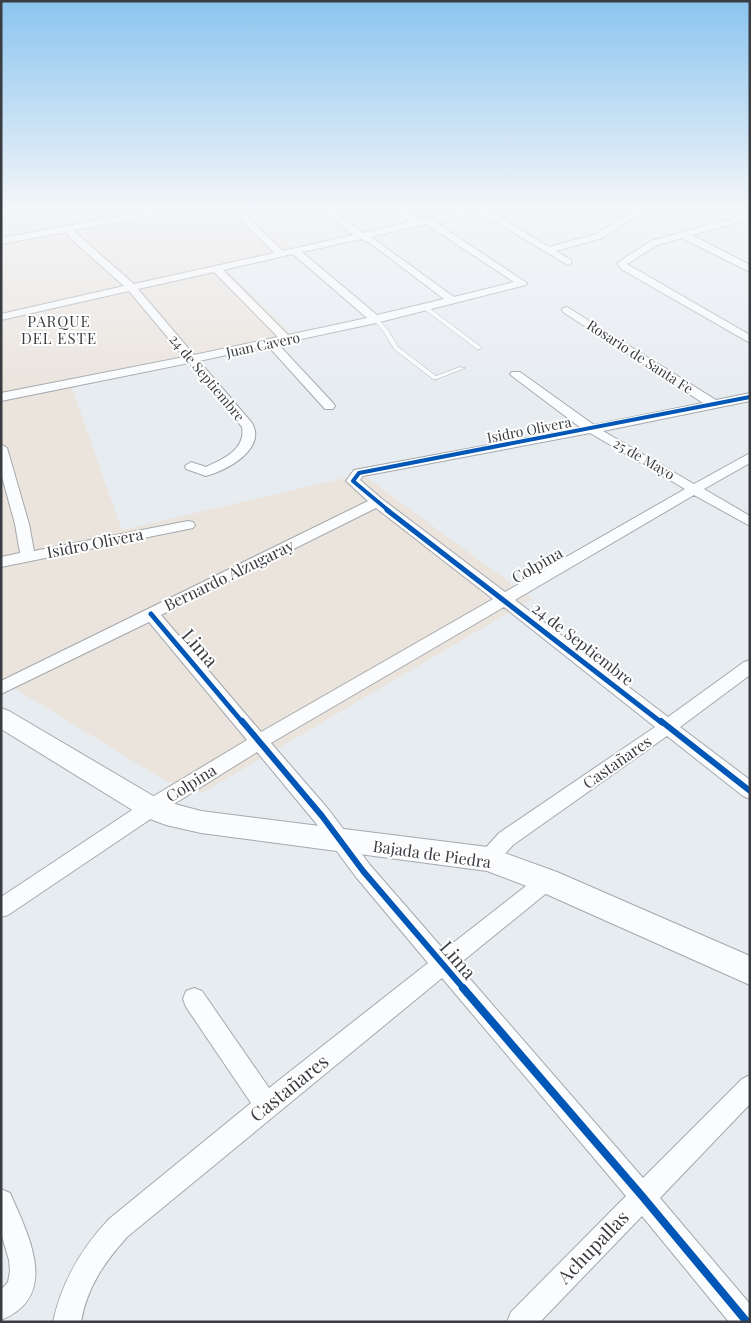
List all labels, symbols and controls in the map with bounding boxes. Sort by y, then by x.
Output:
district label: PARQUE DEL ESTE [21,311,97,348]
street label: Rosario de Santa Fe [584,315,697,398]
street label: Juan Cavero [223,327,302,362]
street label: 24 de Septiembre [165,330,249,425]
street label: Isidro Olivera [485,412,573,447]
street label: 25 de Mayo [610,433,679,484]
street label: Isidro Olivera [45,523,145,562]
street label: Bernardo Alzugaray [160,534,297,615]
street label: Colpina [507,542,566,588]
street label: 24 de Septiembre [528,597,638,690]
street label: Lima [177,623,225,673]
street label: Castañares [578,730,655,793]
street label: Colpina [162,759,220,806]
street label: Bajada de Piedra [372,835,493,872]
street label: Lima [435,935,483,985]
street label: Castañares [244,1047,333,1127]
street label: Achupallas [550,1204,634,1289]

